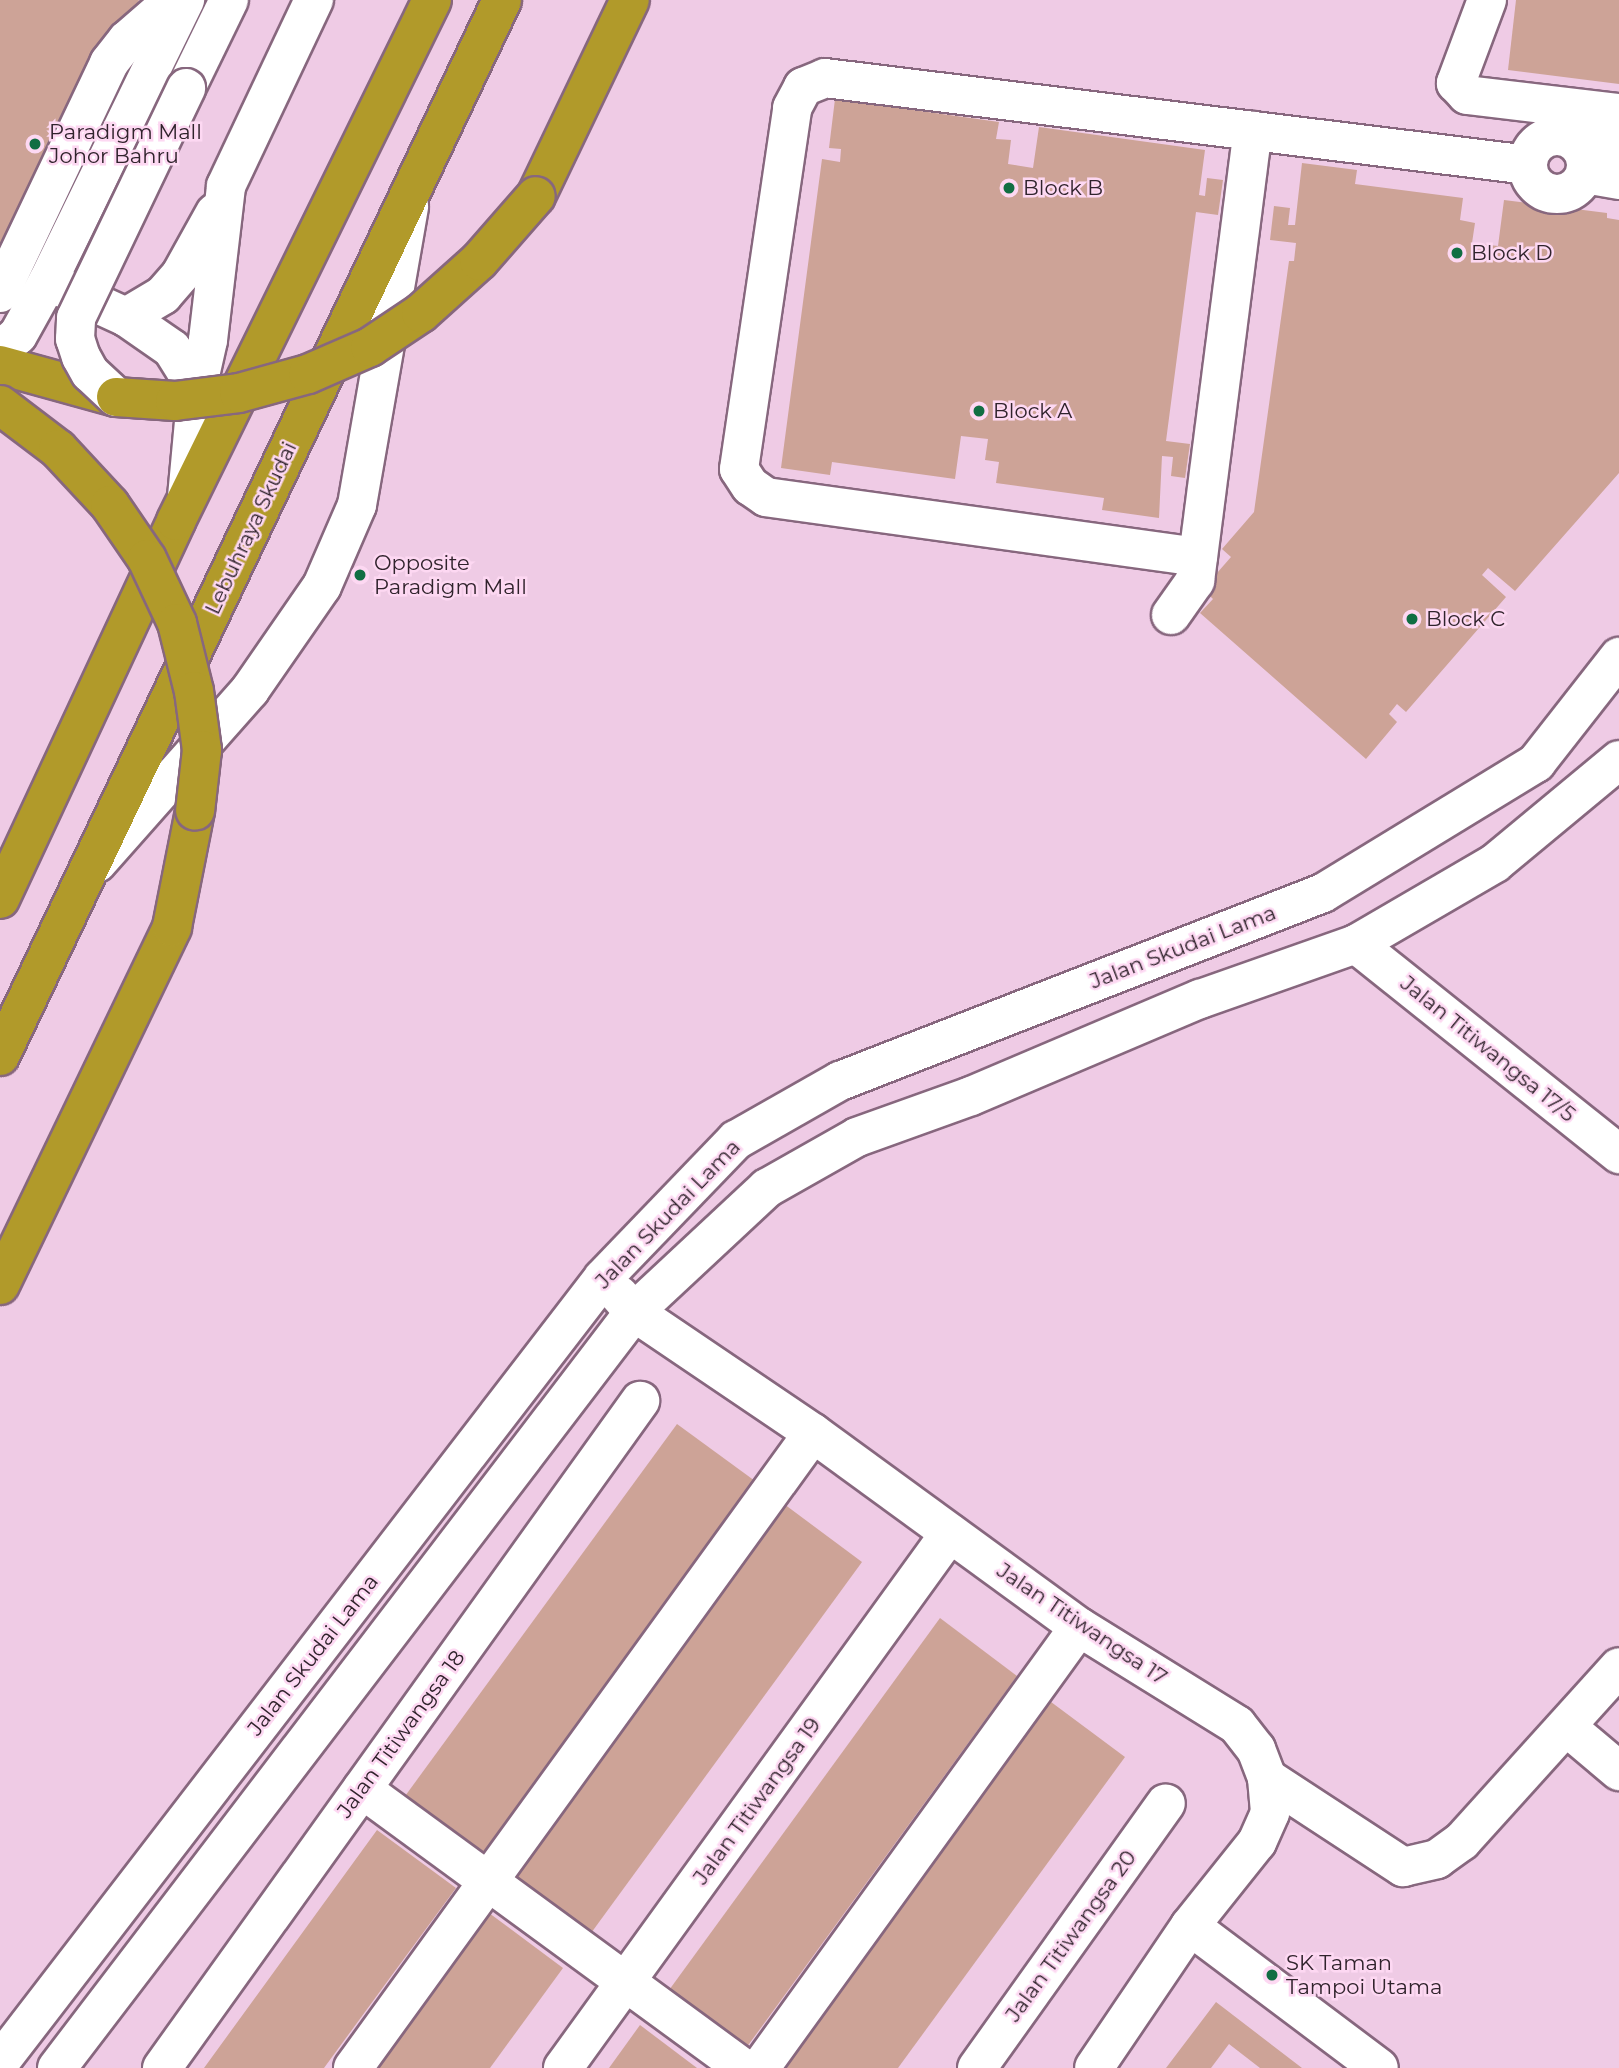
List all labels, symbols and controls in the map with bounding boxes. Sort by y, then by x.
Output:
place label: Paradigm Mall Johor Bahru [49,119,202,169]
marker: Paradigm Mall Johor Bahru [27,136,43,152]
place label: Block B [1023,175,1103,201]
marker: Block B [1001,180,1017,196]
place label: Block D [1471,240,1553,266]
marker: Block D [1449,245,1465,261]
place label: Block A [993,398,1072,424]
marker: Block A [971,403,987,419]
street label: Lebuhraya Skudai [200,438,302,618]
place label: Opposite Paradigm Mall [374,550,527,600]
marker: Opposite Paradigm Mall [352,567,368,583]
place label: Block C [1426,606,1505,632]
marker: Block C [1404,611,1420,627]
street label: Jalan Skudai Lama [1086,900,1280,994]
street label: Jalan Titiwangsa 17/5 [1396,971,1580,1127]
street label: Jalan Skudai Lama [590,1134,746,1294]
street label: Jalan Titiwangsa 17 [992,1558,1172,1690]
street label: Jalan Skudai Lama [242,1570,384,1740]
street label: Jalan Titiwangsa 18 [332,1645,470,1823]
street label: Jalan Titiwangsa 19 [688,1713,826,1889]
street label: Jalan Titiwangsa 20 [1000,1846,1142,2026]
place label: SK Taman Tampoi Utama [1286,1950,1442,2000]
marker: SK Taman Tampoi Utama [1264,1967,1280,1983]

